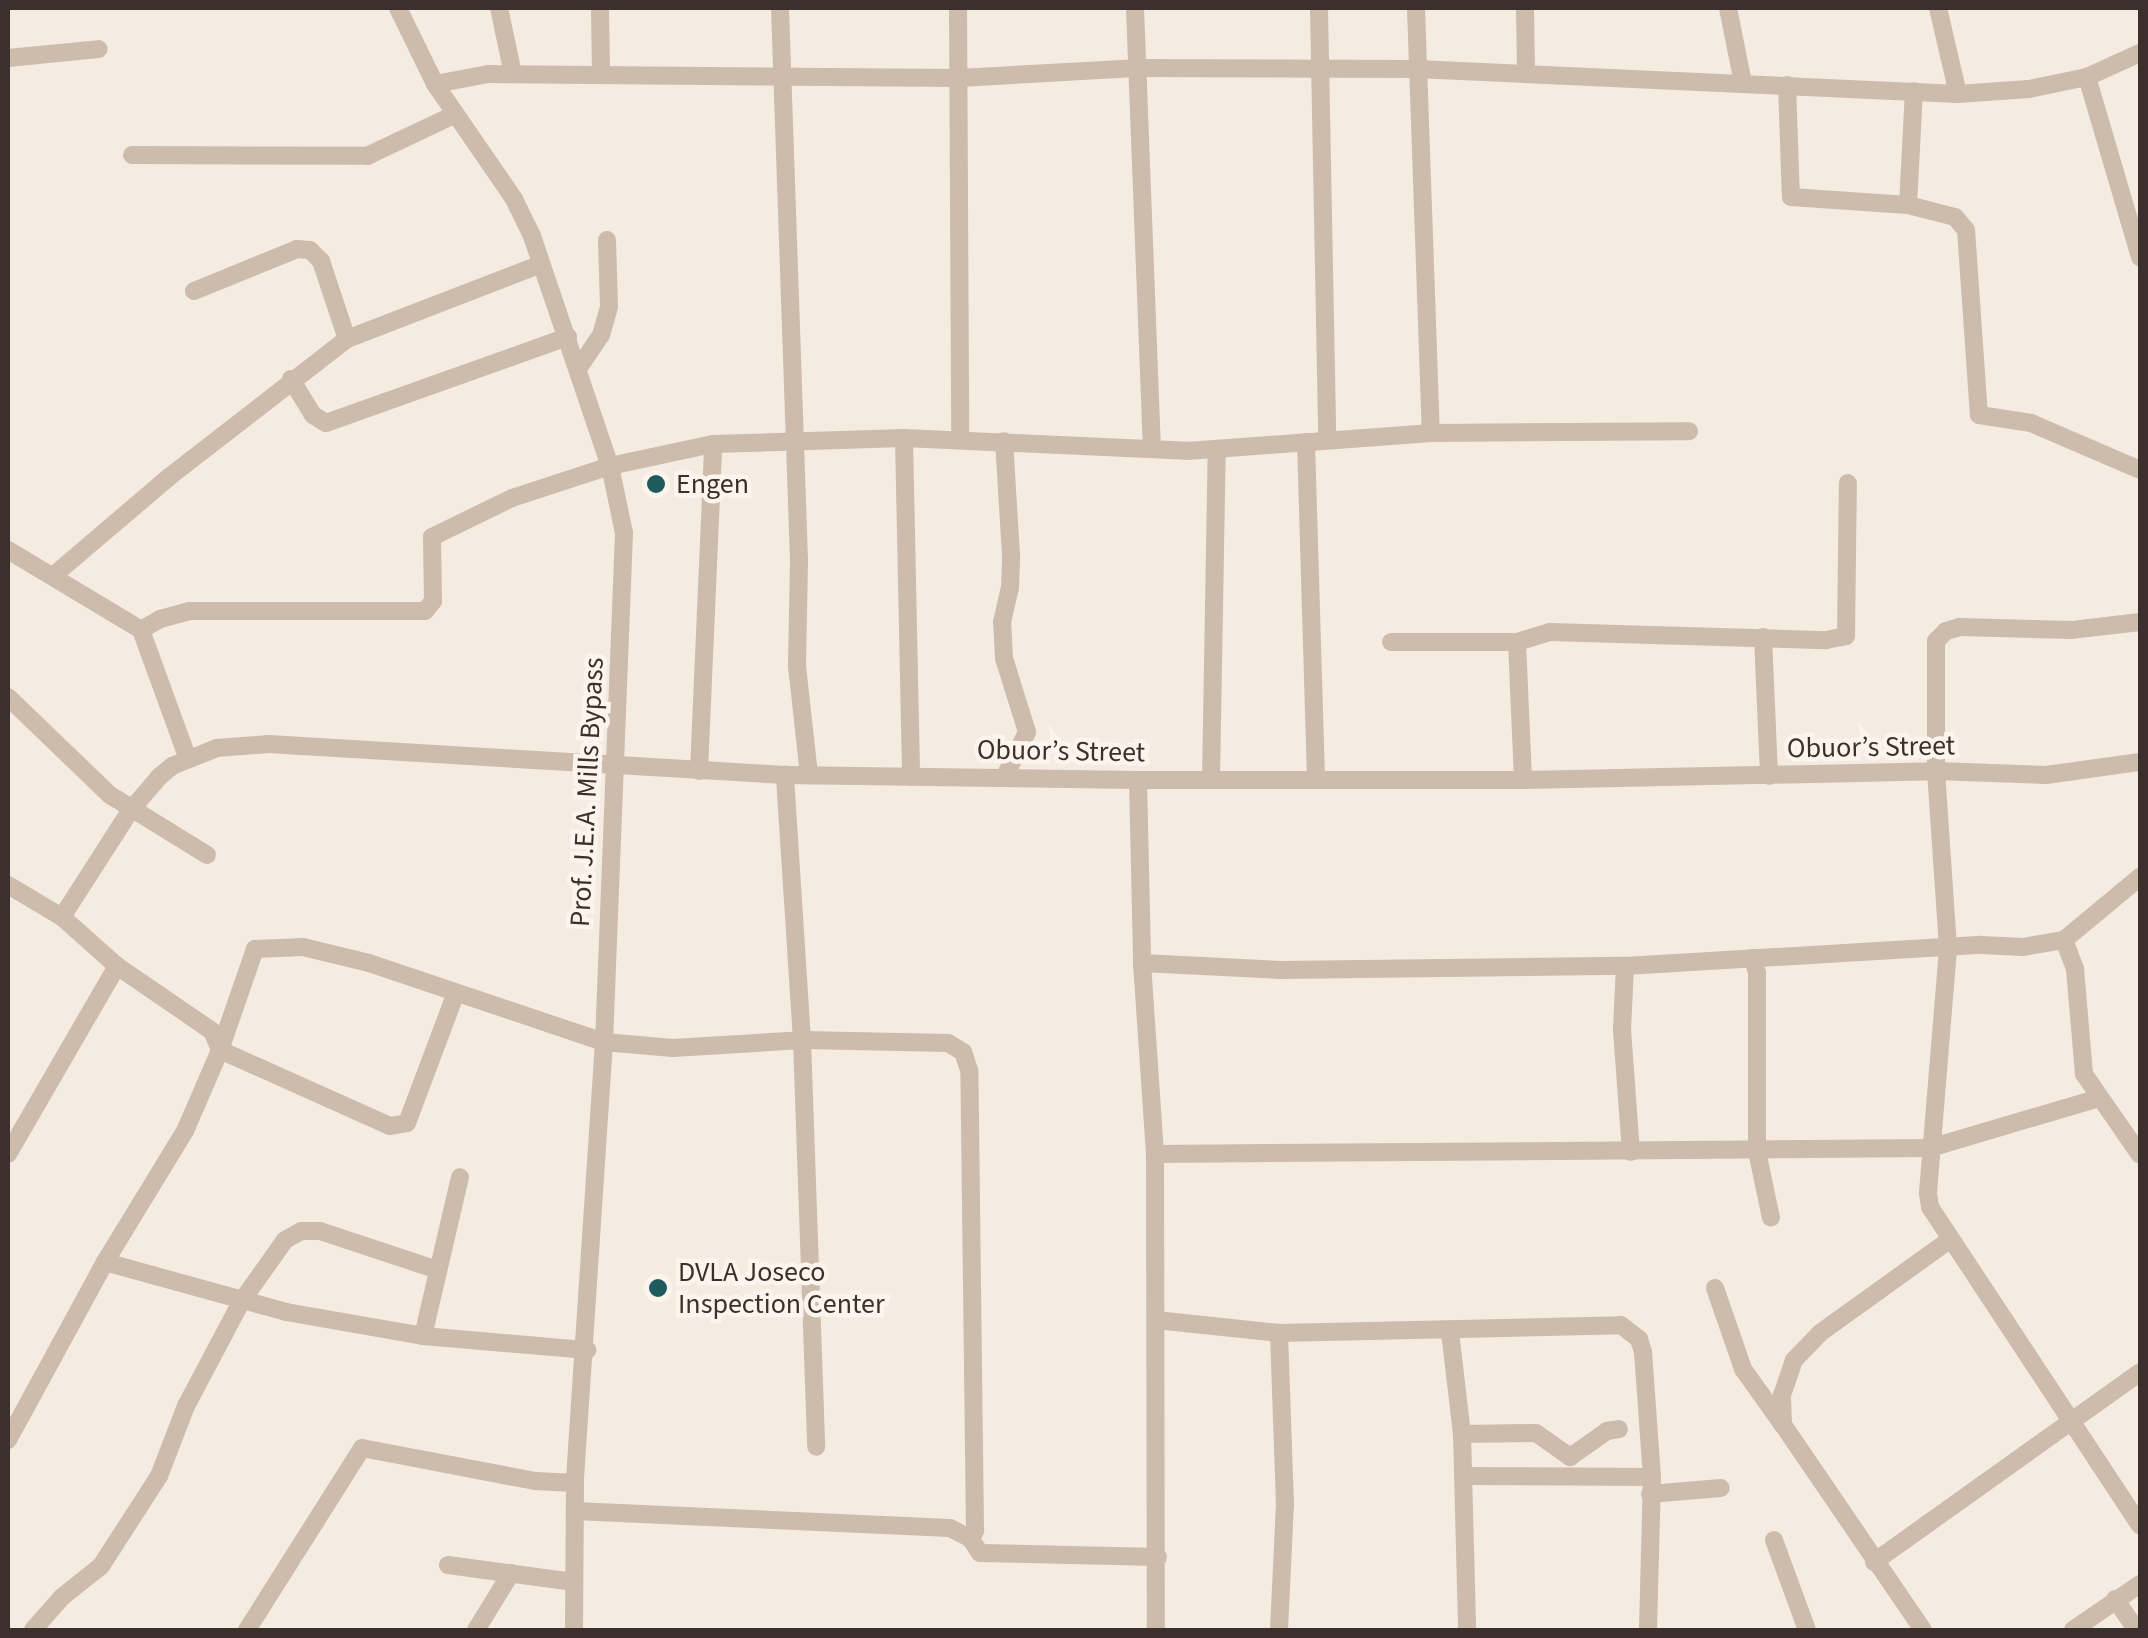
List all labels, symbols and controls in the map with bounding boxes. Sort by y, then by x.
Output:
place label: Engen [676,467,749,501]
marker: Engen [645,473,667,495]
street label: Prof. J.E.A. Mills Bypass [563,656,611,928]
street label: Obuor’s Street [1787,729,1955,765]
street label: Obuor’s Street [977,733,1145,769]
place label: DVLA Joseco Inspection Center [678,1255,885,1321]
marker: DVLA Joseco Inspection Center [647,1277,669,1299]

